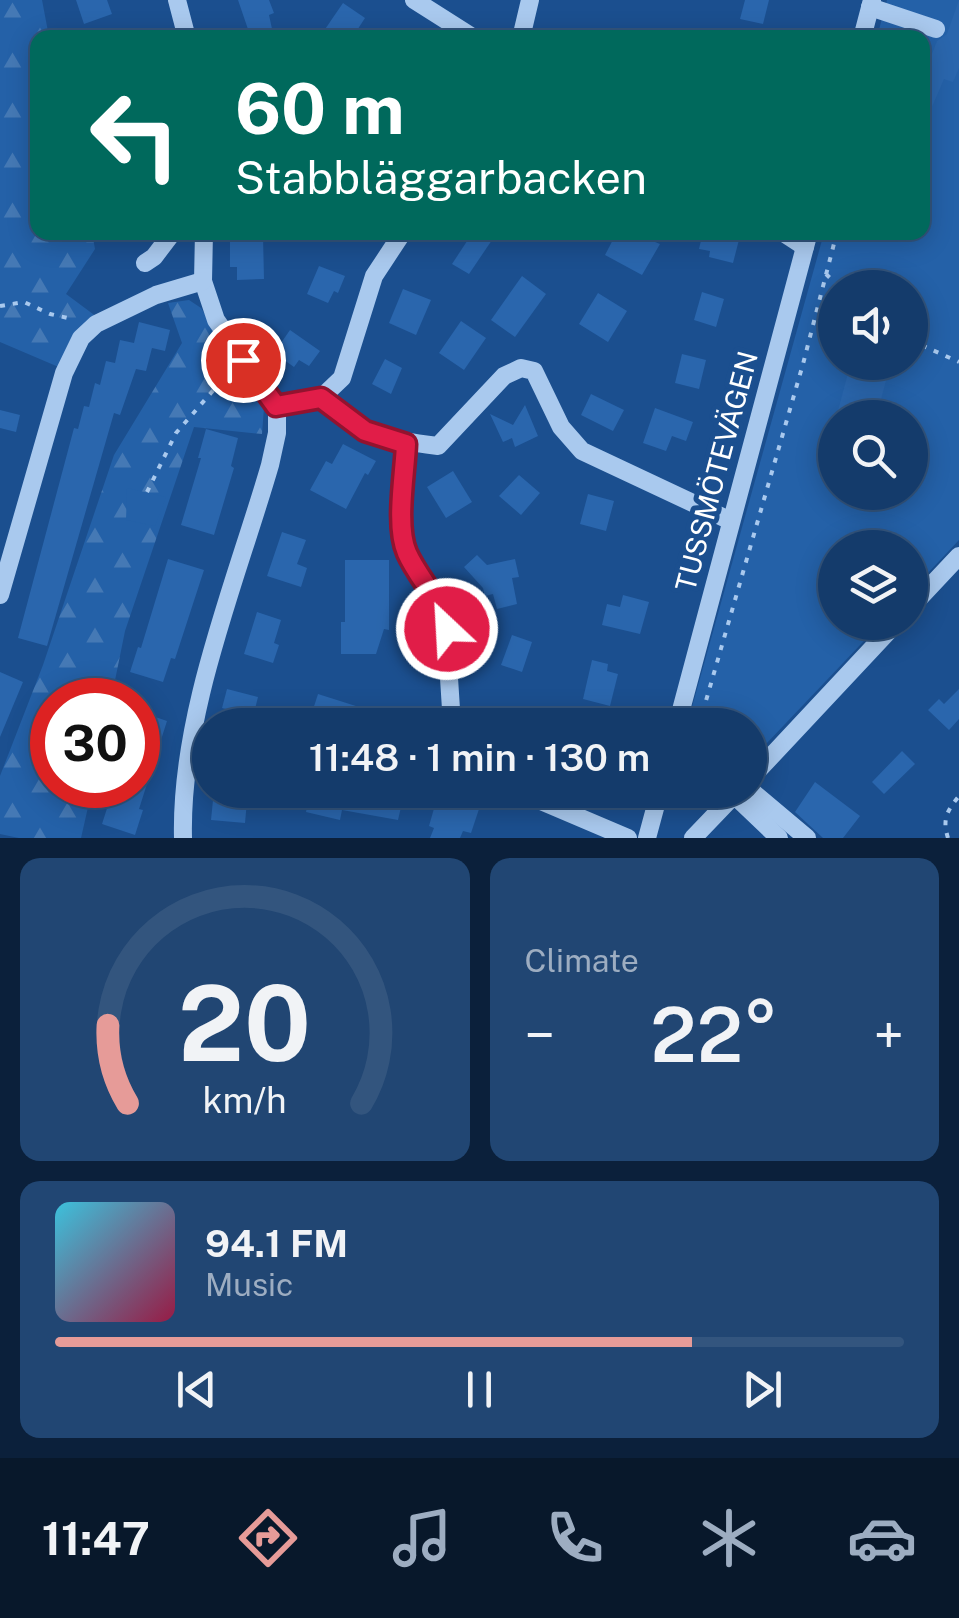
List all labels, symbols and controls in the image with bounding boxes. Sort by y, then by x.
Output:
text: 60 m [235,67,405,150]
icon: left [70,70,200,200]
text: Stabbläggarbacken [235,151,647,204]
map controls [818,270,928,640]
button: sound [818,270,928,380]
pin [201,318,286,403]
icon: arrive [216,333,271,388]
street label: TUSSMÖTEVÄGEN [668,347,764,595]
button: search [818,400,928,510]
button: layers [818,530,928,640]
position arrow [395,577,499,681]
speed limit sign: 30 [30,678,160,808]
text: 11:48 · 1 min · 130 m [309,735,650,780]
text: Climate [525,942,639,979]
text: 20 [178,962,311,1084]
text: 22° [650,991,778,1079]
text: − [525,1003,555,1067]
text: + [874,1003,904,1067]
text: km/h [203,1079,287,1121]
text: 94.1 FM [205,1221,348,1266]
text: Music [205,1266,293,1303]
icon: previous [169,1362,224,1417]
icon: pause [452,1362,507,1417]
icon: next [735,1362,790,1417]
icon: directions [233,1503,303,1573]
icon: music [387,1503,457,1573]
icon: phone [540,1503,610,1573]
icon: climate [694,1503,764,1573]
icon: car [847,1503,917,1573]
text: 11:47 [42,1512,150,1565]

